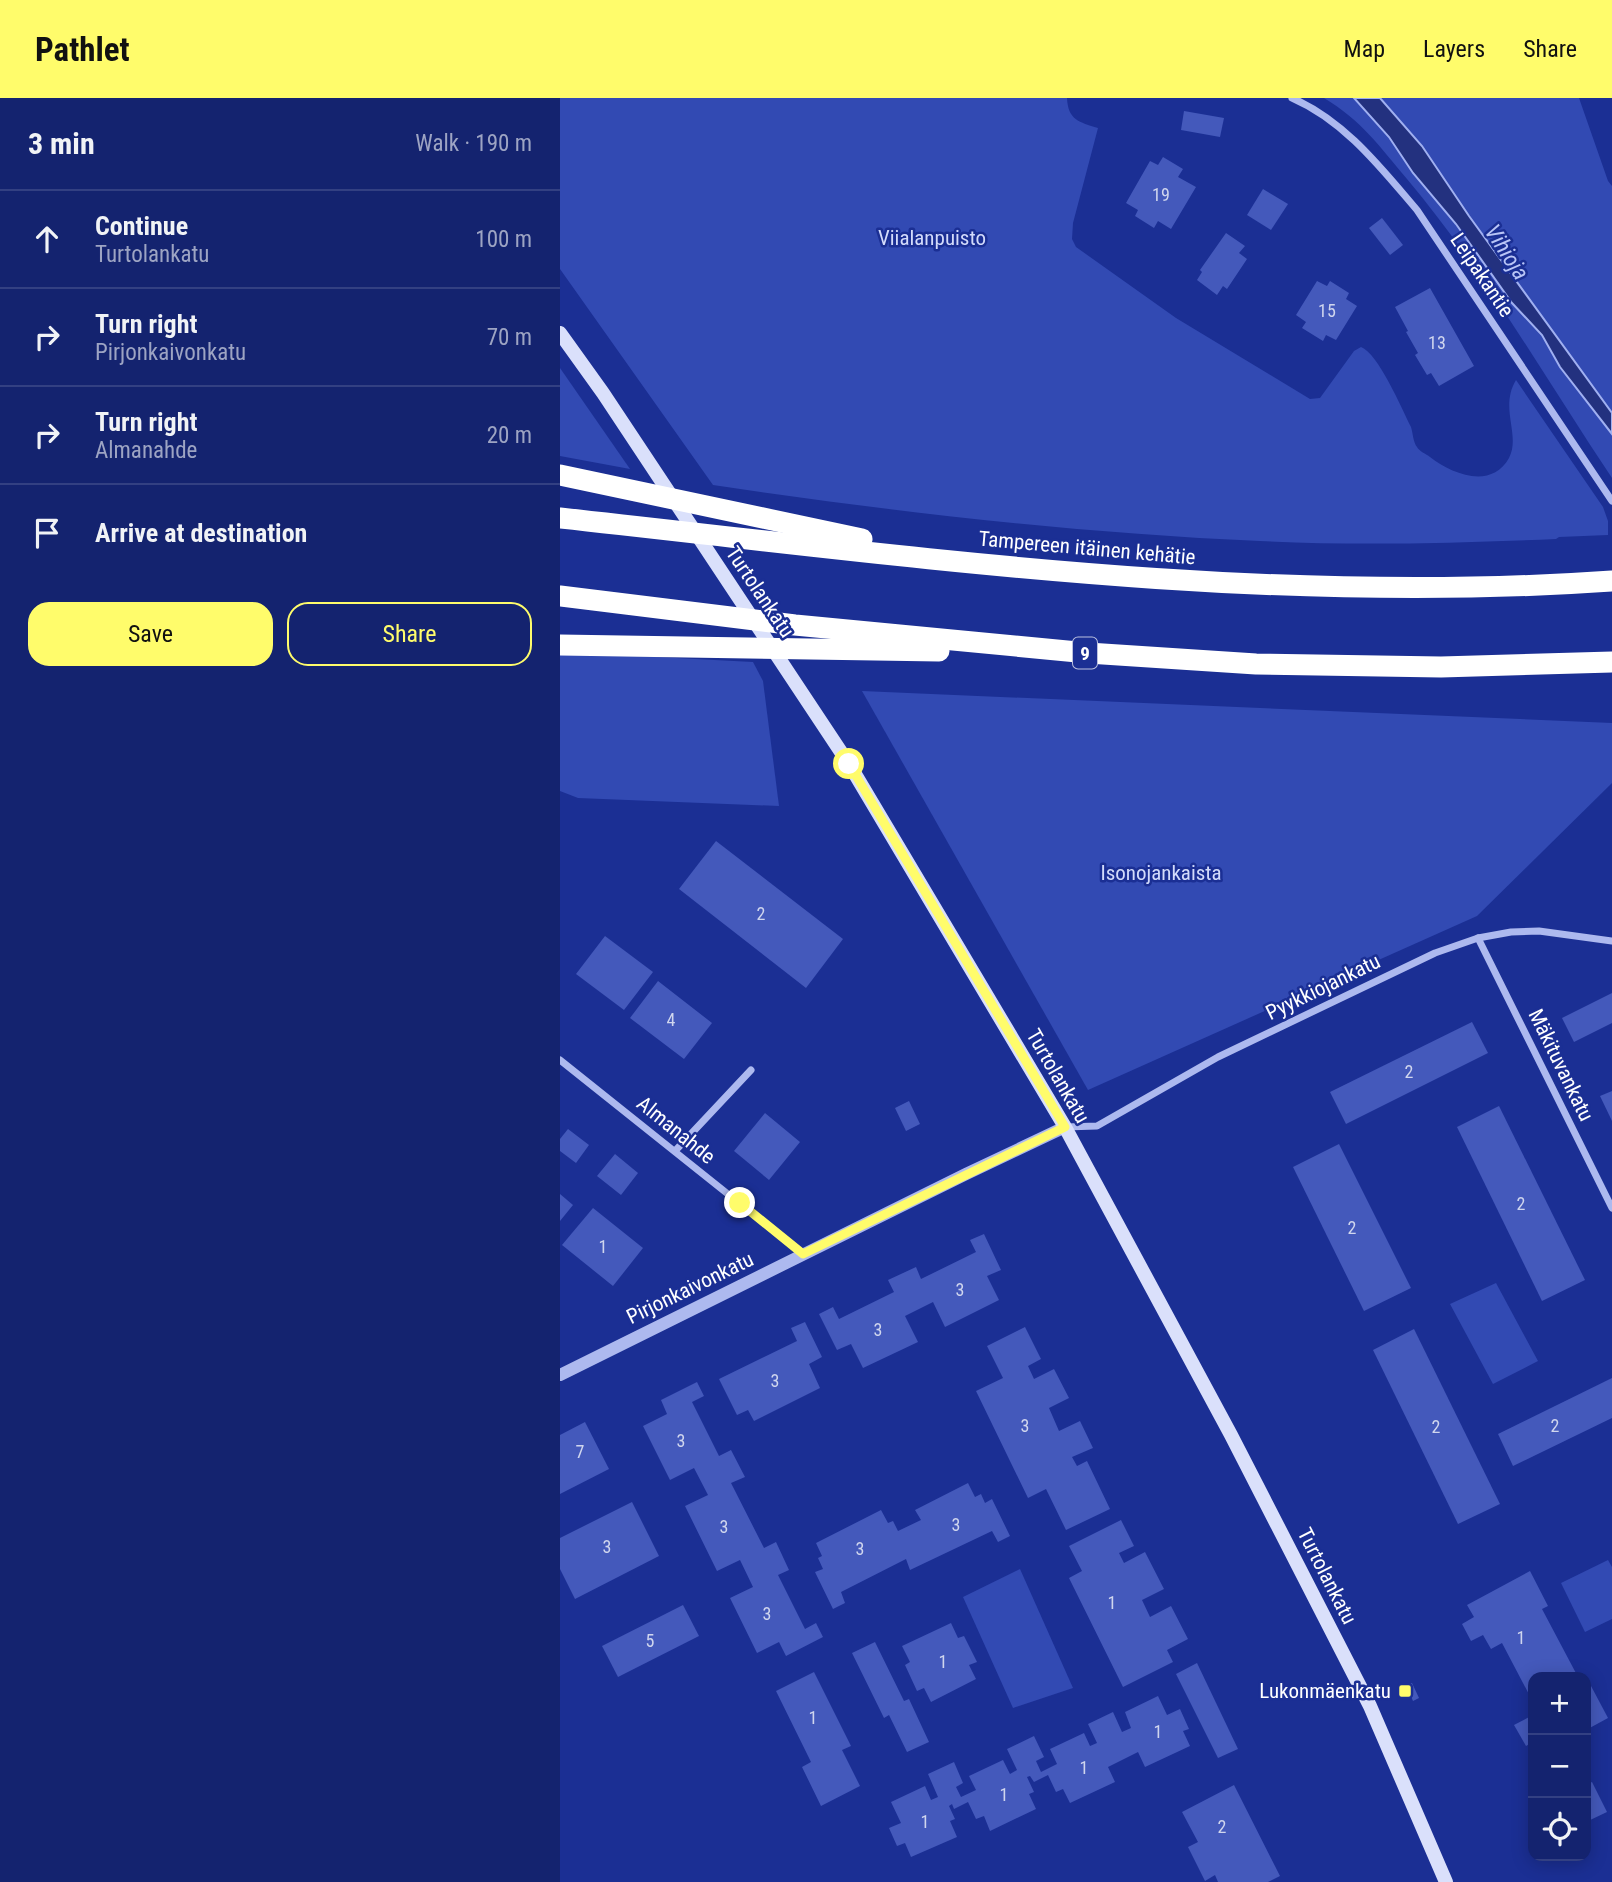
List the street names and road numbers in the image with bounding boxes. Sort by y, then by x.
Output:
street label: Leipakantie [1445,229,1519,321]
street label: Tampereen itäinen kehätie [977,527,1197,569]
street label: Turtolankatu [721,542,799,642]
road number: 9 [1073,638,1097,668]
street label: Pyykkiojankatu [1262,949,1384,1025]
street label: Mäkituvankatu [1524,1005,1598,1125]
street label: Turtolankatu [1021,1025,1095,1127]
street label: Almanahde [632,1091,720,1169]
street label: Pirjonkaivonkatu [623,1247,757,1329]
street label: Turtolankatu [1293,1524,1361,1628]

